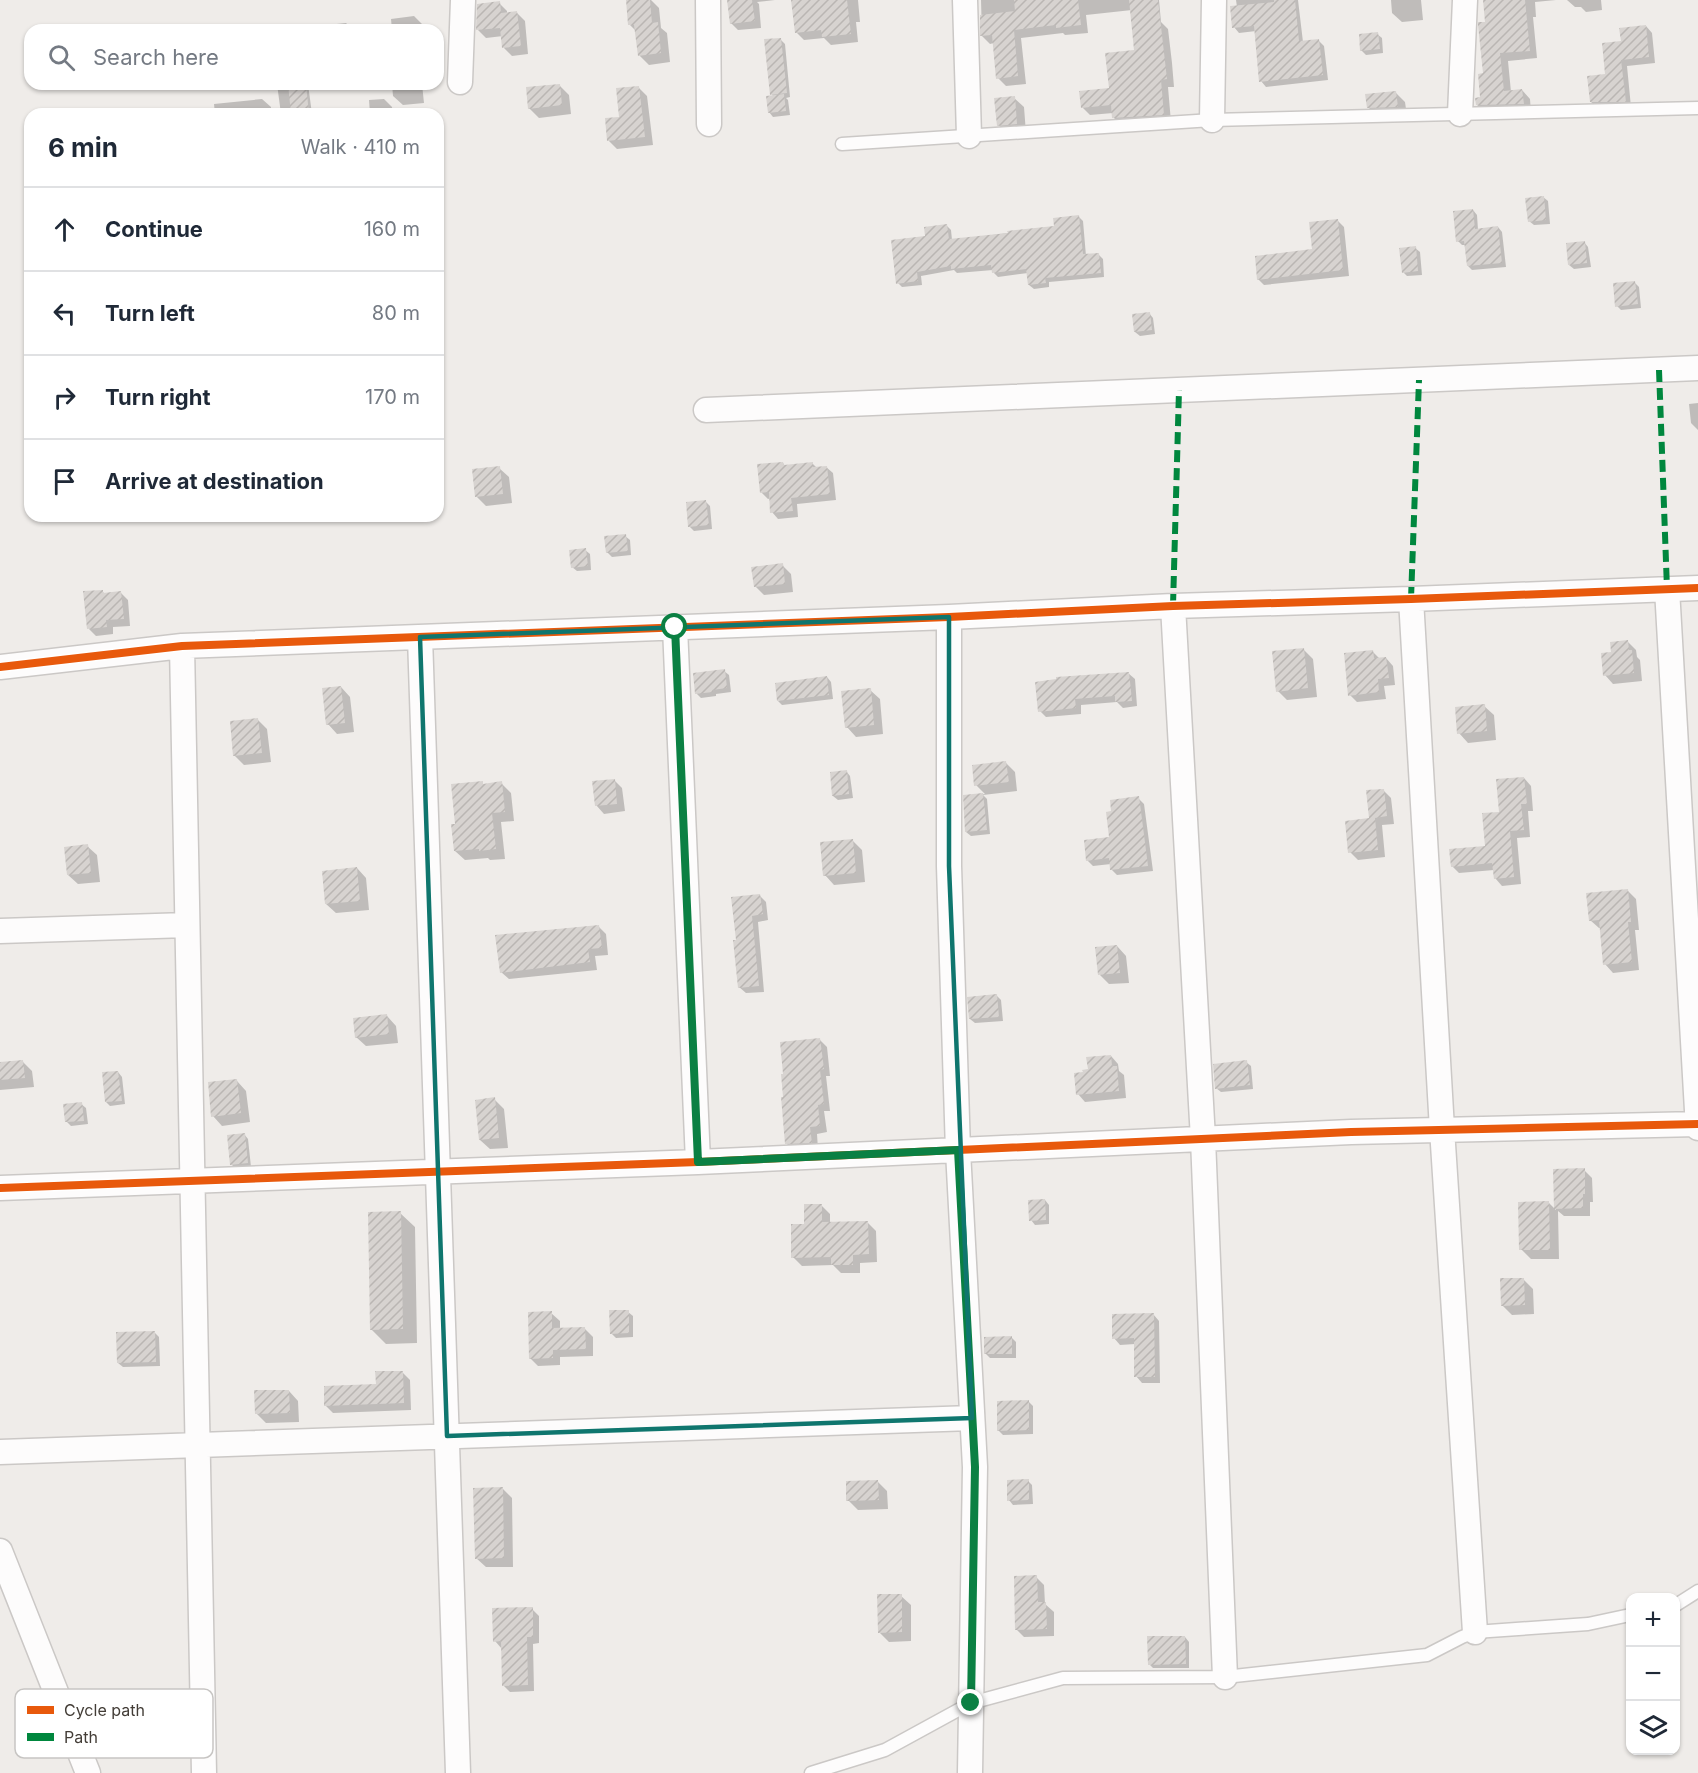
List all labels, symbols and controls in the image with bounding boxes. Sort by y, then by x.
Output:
search box [24,24,444,90]
icon: search [45,41,78,74]
text: Search here [93,44,219,70]
text: 6 min [48,132,118,163]
text: Walk · 410 m [301,135,420,159]
icon: ahead [48,213,81,246]
text: Continue [105,216,203,242]
text: 160 m [364,217,420,241]
icon: left [48,297,81,330]
text: Turn left [105,300,195,326]
text: 80 m [372,301,420,325]
icon: right [48,381,81,414]
text: Turn right [105,384,211,410]
text: 170 m [365,385,420,409]
icon: arrive [48,465,81,498]
text: Arrive at destination [105,468,324,494]
route start [661,613,687,639]
map controls [1626,1593,1680,1755]
button: + [1626,1593,1680,1647]
button: − [1626,1647,1680,1701]
legend [15,1689,213,1758]
route end [957,1689,983,1715]
text: Cycle path [64,1700,145,1720]
button: layers [1626,1701,1680,1755]
text: Path [64,1727,98,1747]

